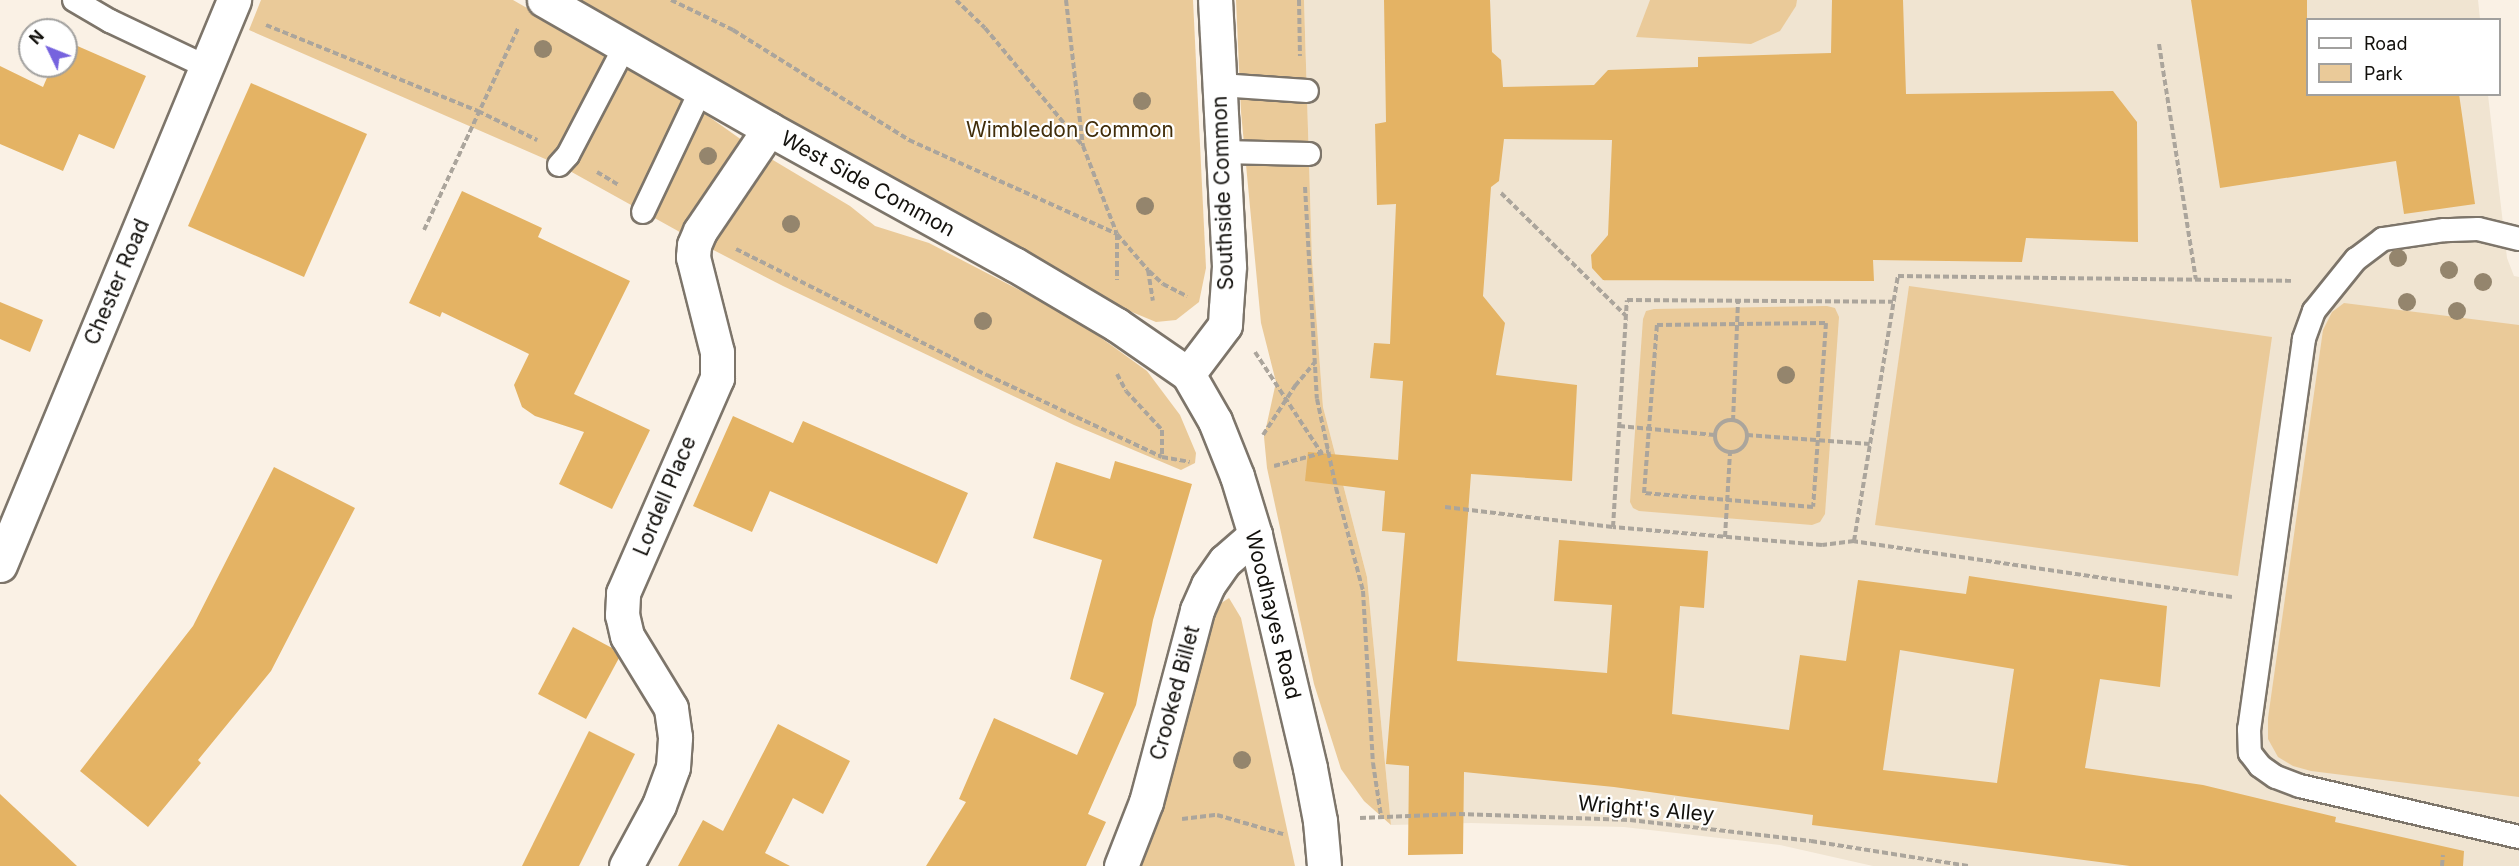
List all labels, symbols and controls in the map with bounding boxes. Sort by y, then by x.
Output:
north arrow [18,18,78,78]
legend [2306,18,2501,96]
text: N [25,26,48,48]
text: Road [2364,33,2407,54]
text: Park [2364,63,2403,84]
street label: Southside Common [1207,95,1239,291]
park label: Wimbledon Common [966,117,1174,143]
street label: West Side Common [777,126,959,242]
street label: Chester Road [79,215,155,349]
street label: Lordell Place [628,432,702,560]
street label: Woodhayes Road [1240,528,1306,702]
street label: Crooked Billet [1145,623,1205,763]
street label: Wright's Alley [1577,790,1715,828]

